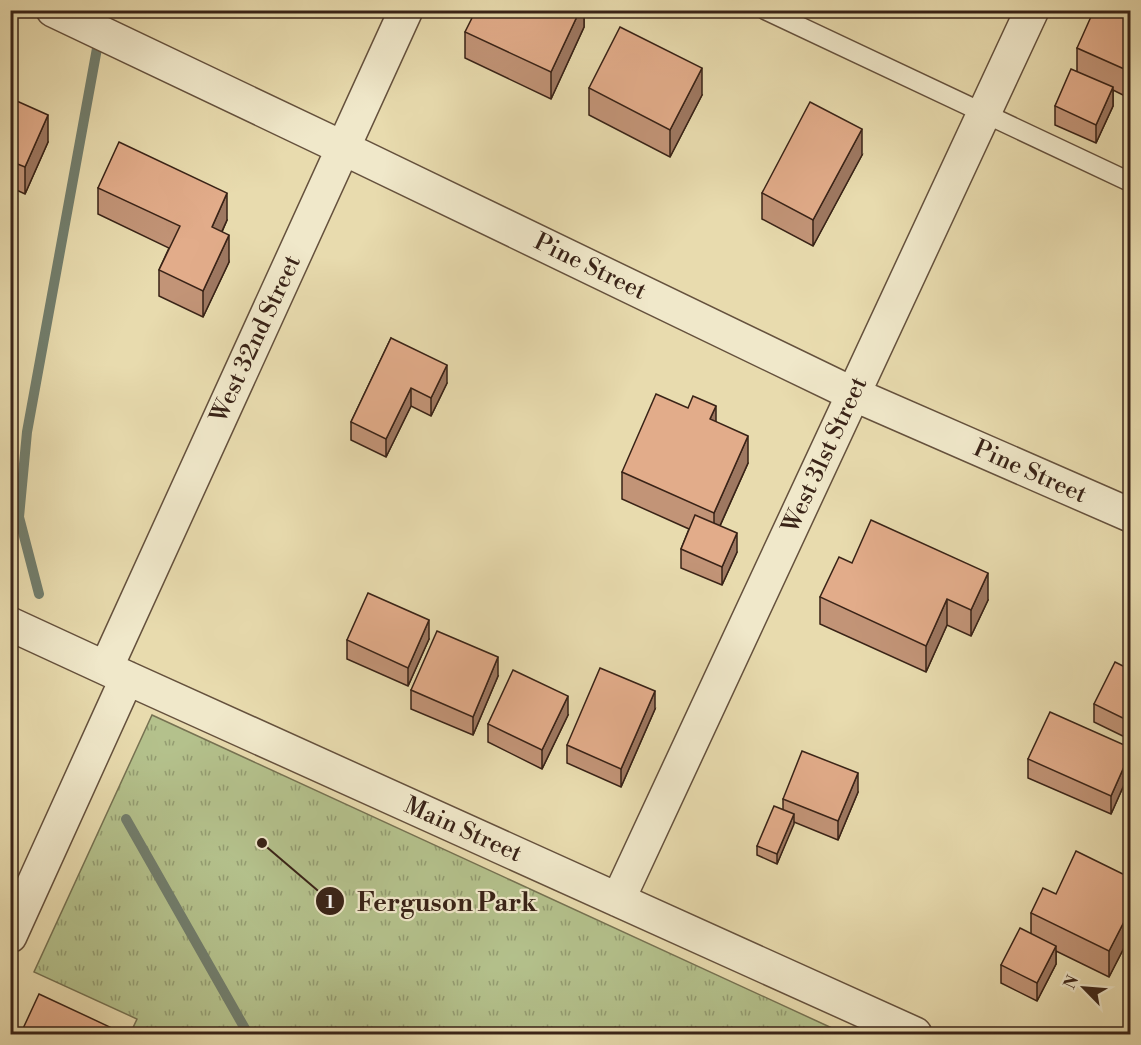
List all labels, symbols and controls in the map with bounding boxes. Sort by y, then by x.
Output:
street label: Pine Street [529,227,651,307]
street label: West 32nd Street [204,250,308,428]
street label: West 31st Street [775,372,874,539]
street label: Pine Street [969,434,1092,510]
street label: Main Street [399,791,527,869]
callout: Ferguson Park [315,879,549,923]
text: Ferguson Park [357,887,538,919]
text: 1 [326,891,335,914]
north arrow [1054,958,1114,1018]
text: N [1060,972,1083,992]

